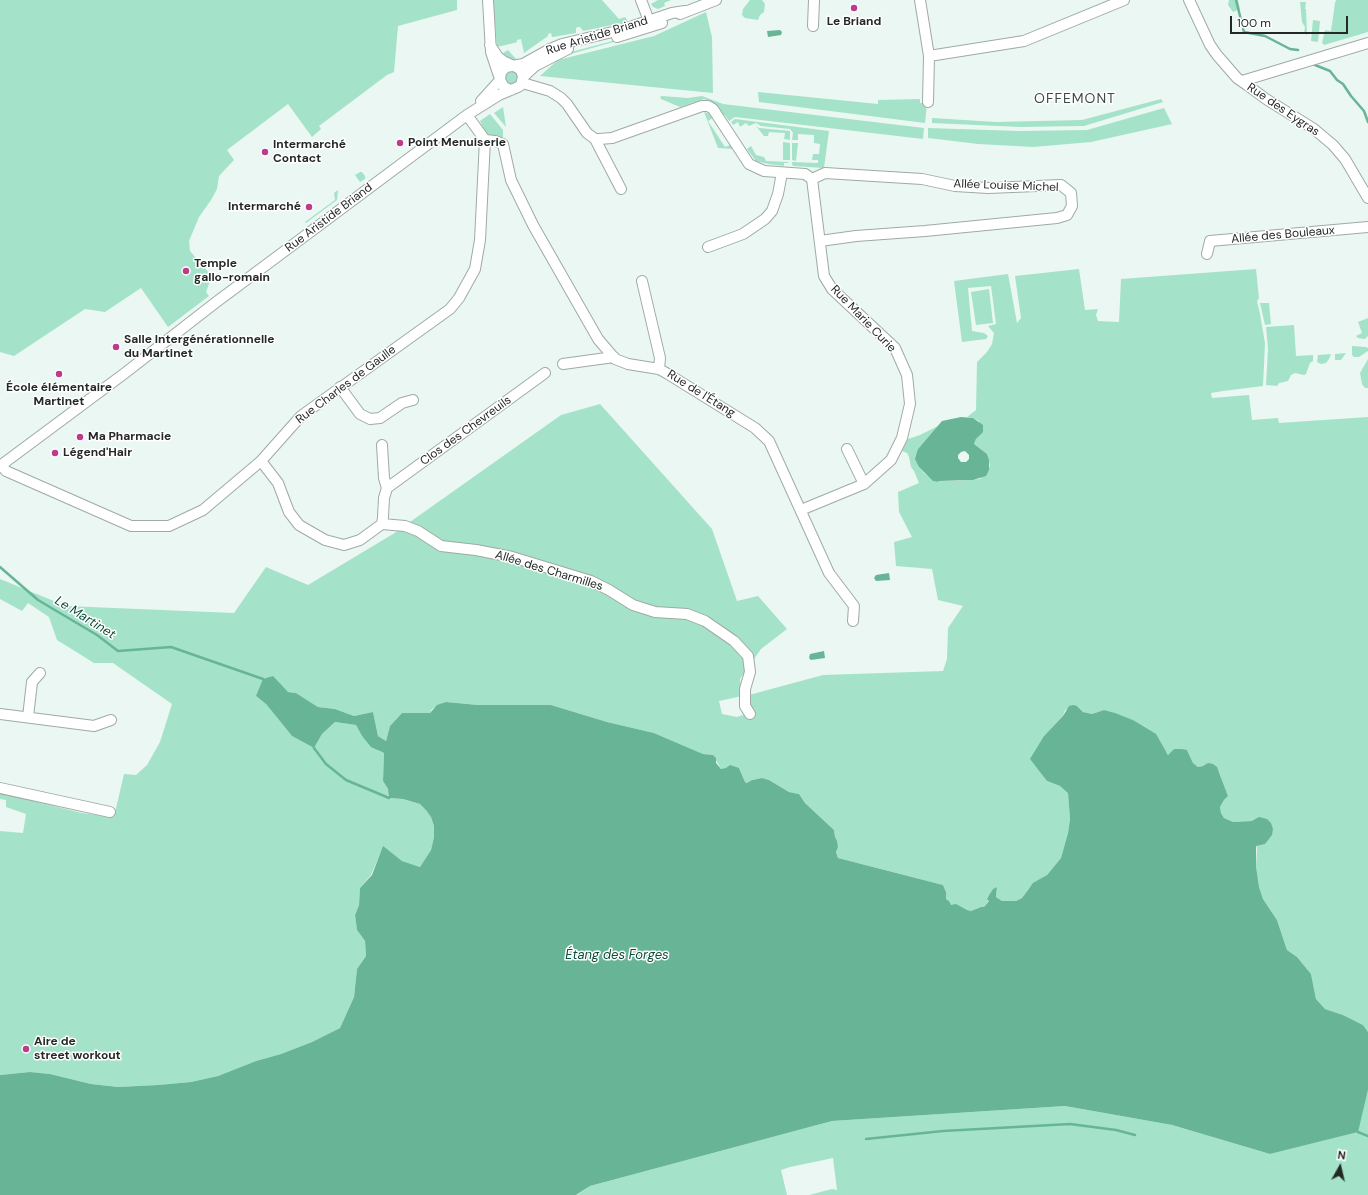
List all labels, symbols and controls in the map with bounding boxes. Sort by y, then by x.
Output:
marker: Le Briand [849,3,859,13]
scale bar [1232,8,1350,34]
street label: Rue Aristide Briand [544,14,650,58]
place label: Le Briand [827,15,881,29]
text: 100 m [1237,15,1271,31]
street label: Rue des Eygras [1244,80,1322,140]
district label: OFFEMONT [1034,91,1116,107]
place label: Point Menuiserie [408,136,506,150]
place label: Intermarché Contact [273,138,346,166]
marker: Point Menuiserie [395,138,405,148]
marker: Intermarché Contact [260,147,270,157]
street label: Allée Louise Michel [953,177,1059,195]
street label: Rue Aristide Briand [282,180,376,256]
place label: Intermarché [228,200,301,214]
marker: Intermarché [304,202,314,212]
street label: Allée des Bouleaux [1231,223,1335,247]
place label: Temple gallo-romain [194,257,270,285]
marker: Temple gallo-romain [181,266,191,276]
street label: Rue Marie Curie [827,283,899,355]
place label: Salle Intergénérationnelle du Martinet [124,333,275,361]
marker: Salle Intergénérationnelle du Martinet [111,342,121,352]
street label: Rue Charles de Gaulle [293,343,399,427]
street label: Rue de l'Étang [664,367,738,421]
marker: École élémentaire Martinet [54,369,64,379]
place label: École élémentaire Martinet [6,381,112,409]
street label: Clos des Chevreuils [418,393,514,469]
place label: Ma Pharmacie [88,430,171,444]
marker: Ma Pharmacie [75,432,85,442]
place label: Légend'Hair [63,446,132,460]
marker: Légend'Hair [50,448,60,458]
street label: Allée des Charmilles [493,548,605,594]
water label: Le Martinet [52,593,118,643]
water label: Étang des Forges [565,948,669,964]
place label: Aire de street workout [34,1035,121,1063]
marker: Aire de street workout [21,1044,31,1054]
north arrow [1320,1147,1360,1187]
text: N [1337,1148,1347,1163]

